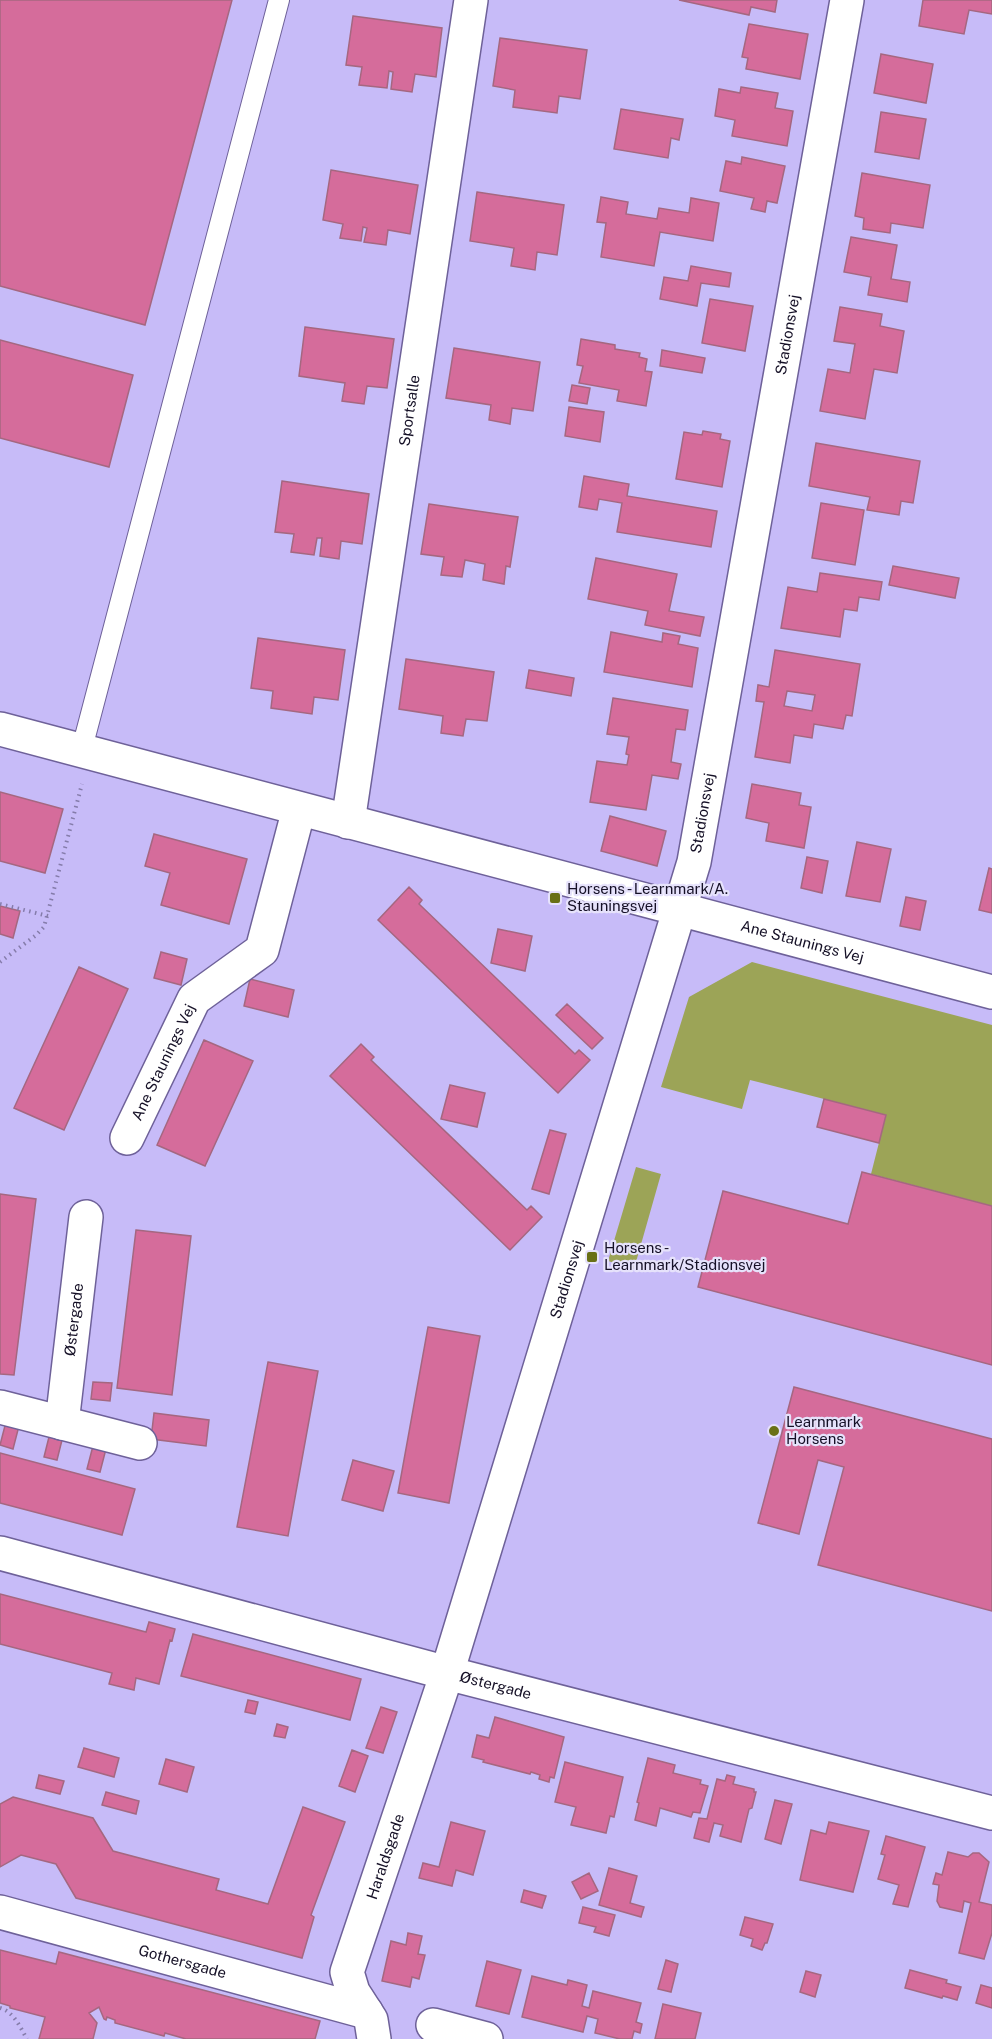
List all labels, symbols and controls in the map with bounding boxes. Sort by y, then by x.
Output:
street label: Stadionsvej [772,293,803,376]
street label: Sportsalle [395,374,423,447]
street label: Stadionsvej [687,772,718,855]
place label: Horsens - Learnmark/A. Stauningsvej [567,880,728,914]
marker: Horsens - Learnmark/A. Stauningsvej [548,891,562,905]
street label: Ane Staunings Vej [739,917,866,966]
street label: Ane Staunings Vej [128,1001,198,1123]
street label: Stadionsvej [546,1238,586,1321]
place label: Horsens - Learnmark/Stadionsvej [604,1239,765,1273]
marker: Horsens - Learnmark/Stadionsvej [585,1250,599,1264]
street label: Østergade [61,1282,86,1357]
place label: Learnmark Horsens [786,1413,861,1447]
marker: Learnmark Horsens [767,1424,781,1438]
street label: Østergade [458,1668,533,1702]
street label: Haraldsgade [363,1812,407,1902]
street label: Gothersgade [137,1941,228,1981]

